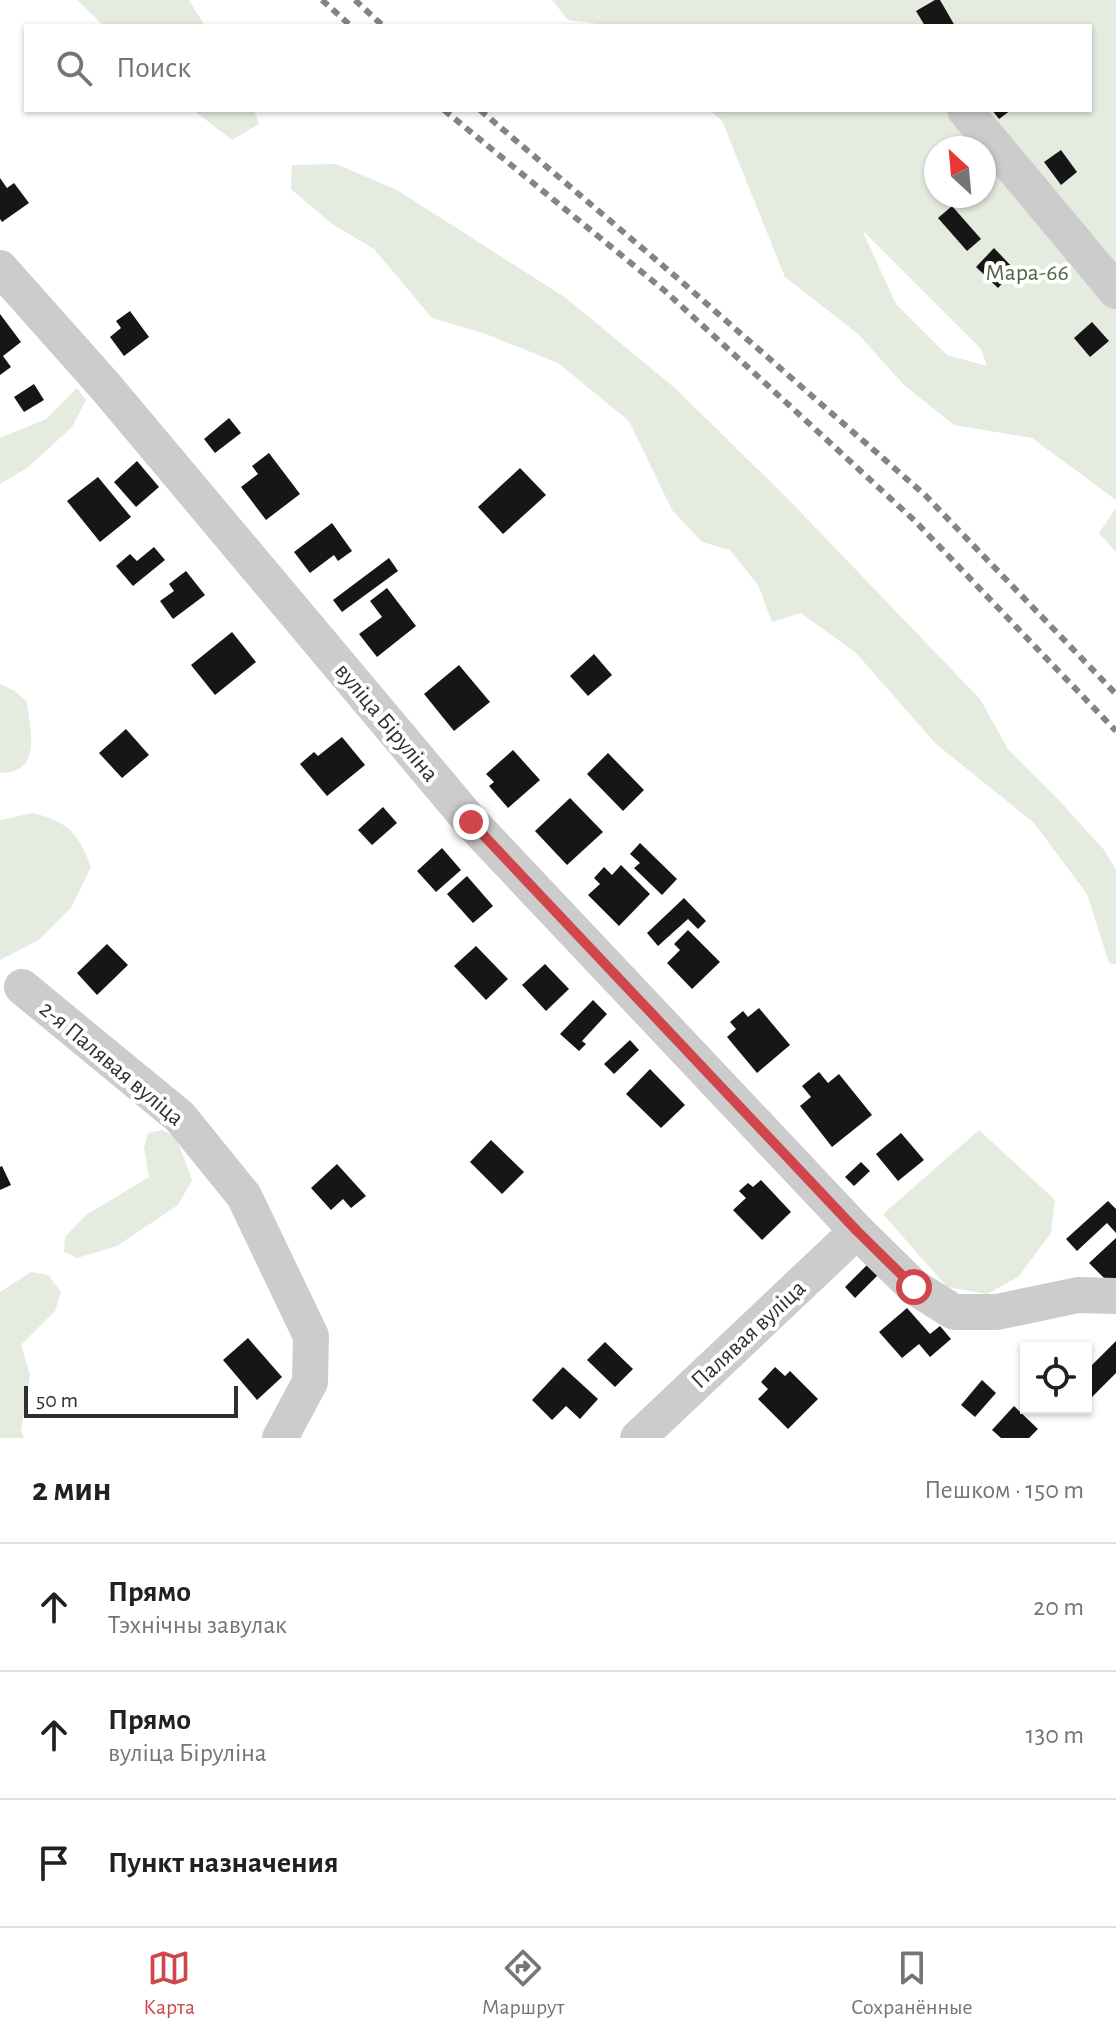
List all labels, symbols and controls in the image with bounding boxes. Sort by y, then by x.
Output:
search box [24,24,1092,112]
icon: search [52,46,96,90]
text: Поиск [116,53,191,83]
north arrow [924,136,996,208]
park label: Мара-66 [985,261,1069,285]
street label: вуліца Біруліна [330,659,443,787]
route end [453,804,489,840]
street label: 2-я Палявая вуліца [35,997,188,1131]
route start [896,1269,932,1305]
street label: Палявая вуліца [687,1276,811,1394]
map controls [1020,1342,1092,1414]
button: locate [1020,1342,1092,1414]
scale bar [24,1382,238,1418]
text: 50 m [36,1389,78,1411]
text: 2 мин [32,1473,112,1507]
text: Пешком · 150 m [924,1477,1084,1503]
text: Прямо [108,1577,191,1607]
icon: ahead [32,1585,76,1629]
text: 20 m [1033,1594,1084,1620]
text: Тэхнічны завулак [108,1612,287,1638]
text: Прямо [108,1705,191,1735]
icon: ahead [32,1713,76,1757]
text: 130 m [1026,1722,1084,1748]
text: вуліца Біруліна [108,1740,267,1766]
icon: arrive [32,1841,76,1885]
text: Пункт назначения [108,1848,339,1878]
tab: Карта [143,1946,195,2020]
tab: Маршрут [482,1946,564,2020]
tab: Сохранённые [851,1946,973,2020]

